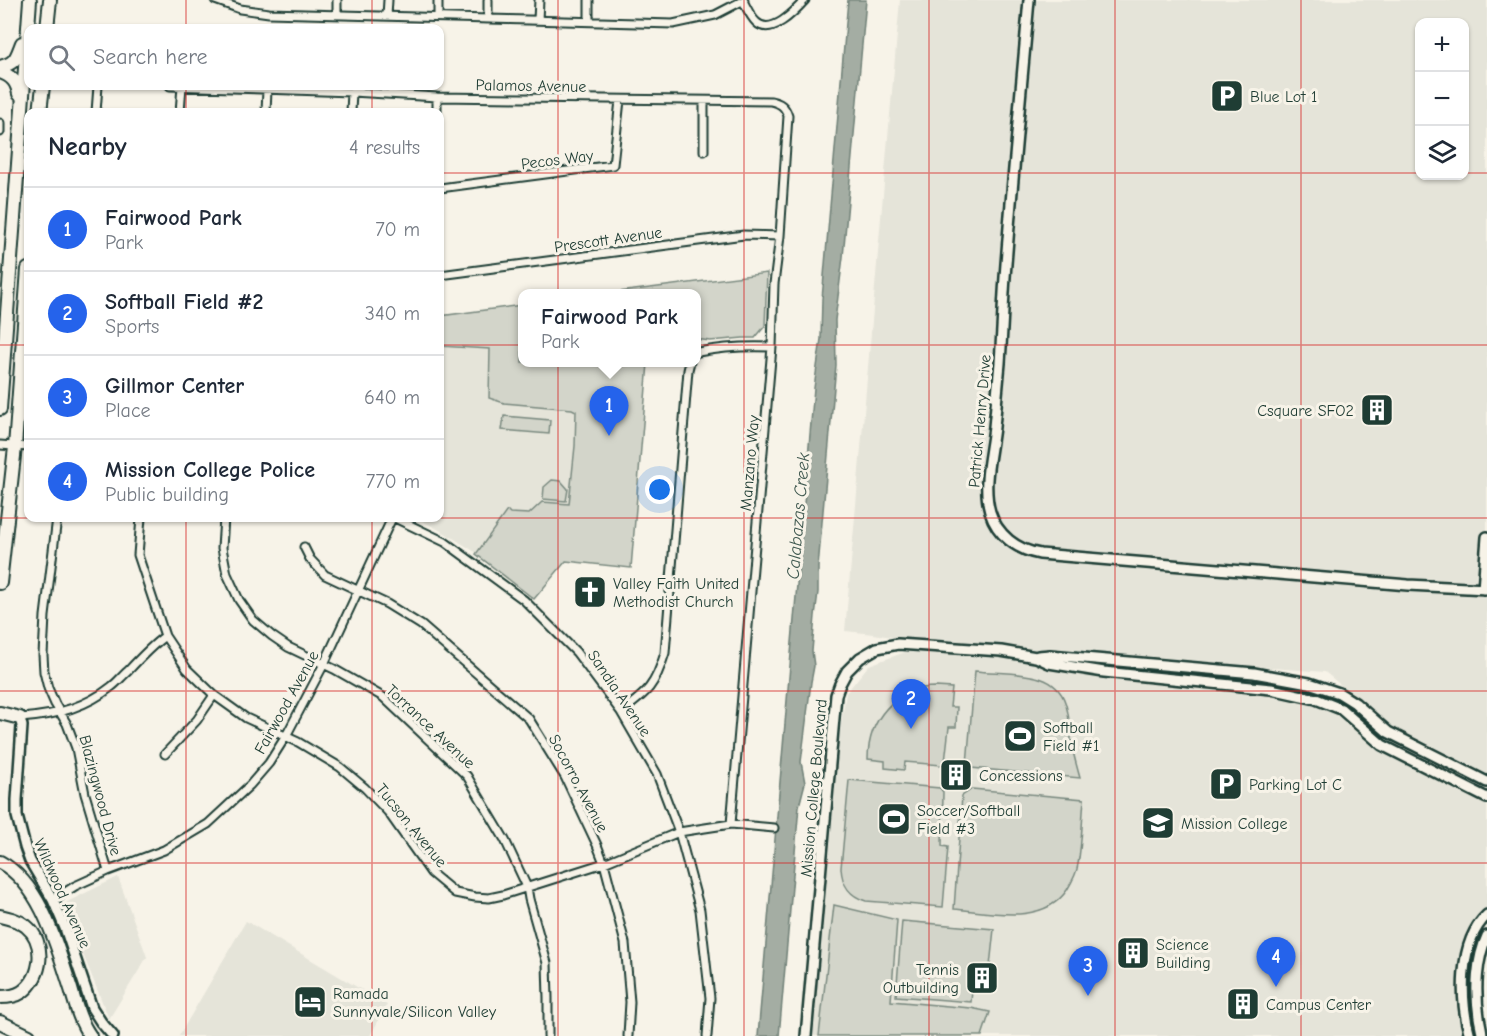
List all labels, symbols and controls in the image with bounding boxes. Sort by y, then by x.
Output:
map controls [1415,18,1469,180]
button: + [1415,18,1469,72]
search box [24,24,444,90]
icon: search [45,41,78,74]
text: Search here [93,44,208,70]
button: − [1415,72,1469,126]
street label: Palamos Avenue [476,76,586,96]
parking icon: Blue Lot 1 [1209,78,1245,114]
place label: Blue Lot 1 [1250,88,1317,106]
button: layers [1415,126,1469,180]
text: Nearby [48,132,127,162]
text: 4 results [349,136,420,159]
street label: Pecos Way [520,147,595,173]
text: Fairwood Park [105,205,242,231]
text: 1 [64,218,71,241]
text: 70 m [375,218,420,241]
street label: Prescott Avenue [553,224,663,256]
text: Park [105,231,143,254]
text: Softball Field #2 [105,289,264,315]
popup [518,289,701,367]
text: 2 [63,302,72,325]
text: 340 m [365,302,420,325]
text: Fairwood Park [541,304,678,330]
text: Sports [105,315,159,338]
text: Park [541,330,579,353]
street label: Patrick Henry Drive [965,354,995,488]
text: Gillmor Center [105,373,244,399]
text: 3 [63,386,72,409]
text: 640 m [364,386,420,409]
pin: 1 [590,386,628,436]
building icon: Csquare SFO2 [1359,392,1395,428]
text: Place [105,399,151,422]
place label: Csquare SFO2 [1257,402,1354,420]
street label: Manzano Way [737,414,763,512]
water label: Calabazas Creek [783,452,815,580]
text: Mission College Police [105,457,315,483]
text: 4 [63,470,72,493]
text: 770 m [366,470,420,493]
your location [645,475,674,504]
text: Public building [105,483,229,506]
church icon: Valley Faith United Methodist Church [572,574,608,610]
place label: Valley Faith United Methodist Church [613,575,739,611]
street label: Sandia Avenue [584,647,655,740]
street label: Fairwood Avenue [251,648,323,757]
pin: 2 [892,680,930,729]
street label: Torrance Avenue [382,681,478,772]
street label: Mission College Boulevard [797,698,831,878]
sports icon: Softball Field #1 [1002,718,1038,754]
place label: Softball Field #1 [1043,719,1099,755]
street label: Socorro Avenue [545,731,612,836]
street label: Blazingwood Drive [75,733,125,858]
building icon: Concessions [938,757,974,793]
parking icon: Parking Lot C [1208,766,1244,802]
place label: Concessions [979,767,1063,785]
place label: Parking Lot C [1249,776,1342,794]
street label: Tucson Avenue [372,780,450,871]
sports icon: Soccer/Softball Field #3 [876,801,912,837]
place label: Soccer/Softball Field #3 [917,802,1020,838]
school or university icon: Mission College [1140,805,1176,841]
place label: Mission College [1181,815,1287,833]
street label: Wildwood Avenue [30,836,94,951]
building icon: Science Building [1115,935,1151,971]
place label: Science Building [1156,936,1211,972]
pin: 4 [1256,938,1296,987]
pin: 3 [1068,946,1108,996]
building icon: Tennis Outbuilding [964,960,1000,996]
place label: Tennis Outbuilding [883,961,959,997]
hotel icon: Ramada Sunnyvale/Silicon Valley [292,984,328,1020]
place label: Ramada Sunnyvale/Silicon Valley [333,985,497,1021]
building icon: Campus Center [1225,986,1261,1022]
place label: Campus Center [1266,996,1372,1014]

